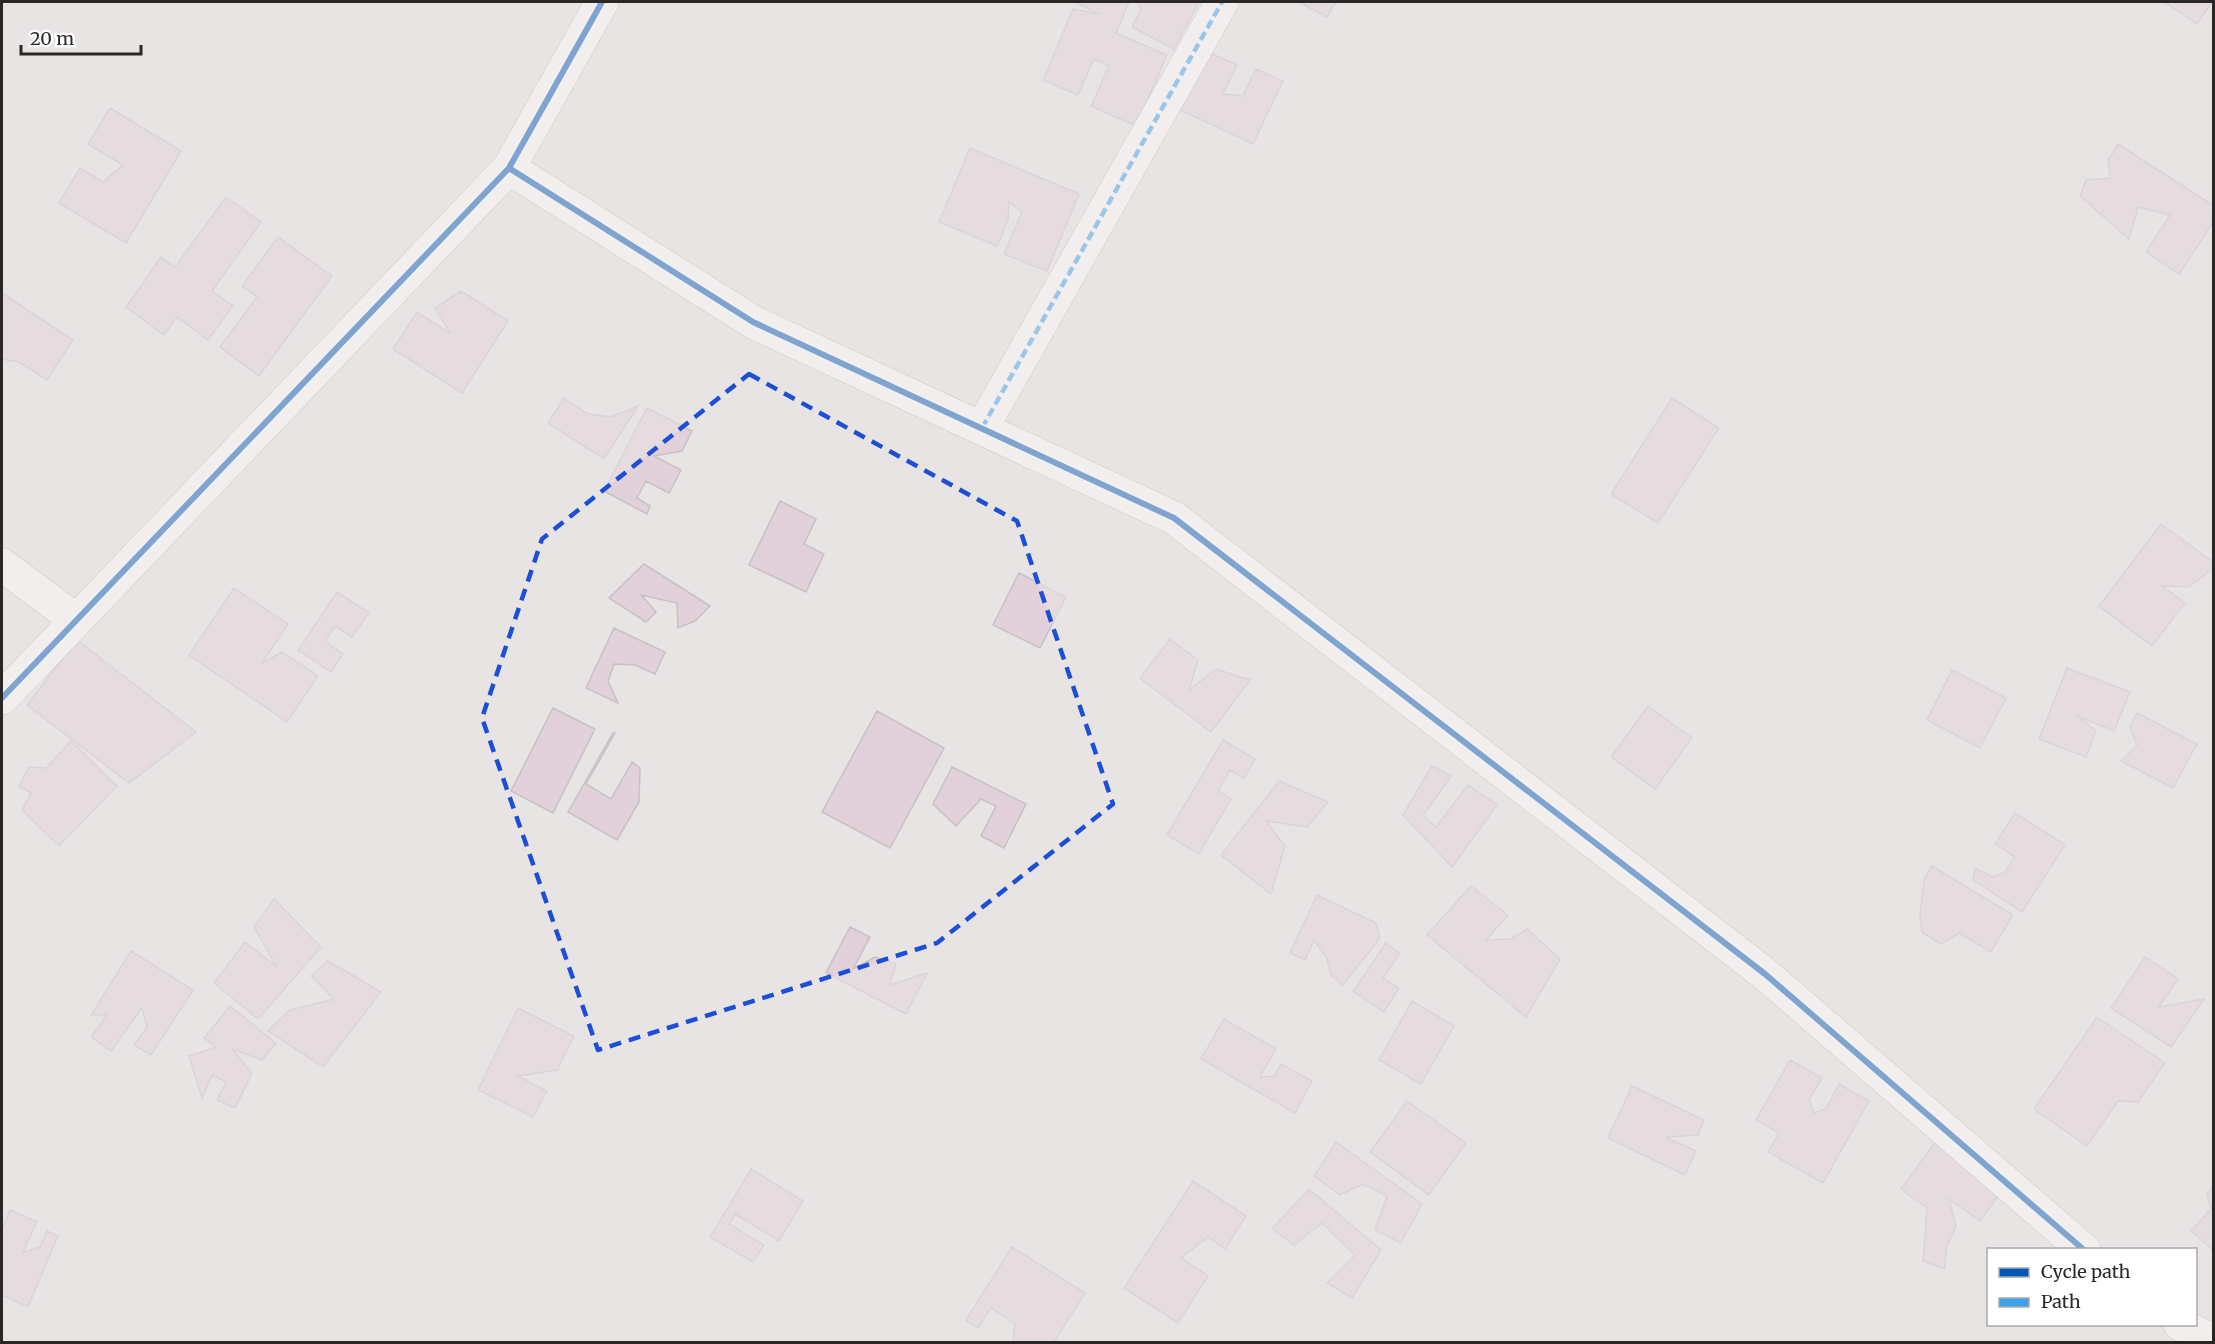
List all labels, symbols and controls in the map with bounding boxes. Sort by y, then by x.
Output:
scale bar [21,18,141,56]
text: 20 m [30,27,74,50]
legend [1987,1248,2197,1326]
text: Cycle path [2041,1260,2131,1283]
text: Path [2041,1290,2081,1313]

